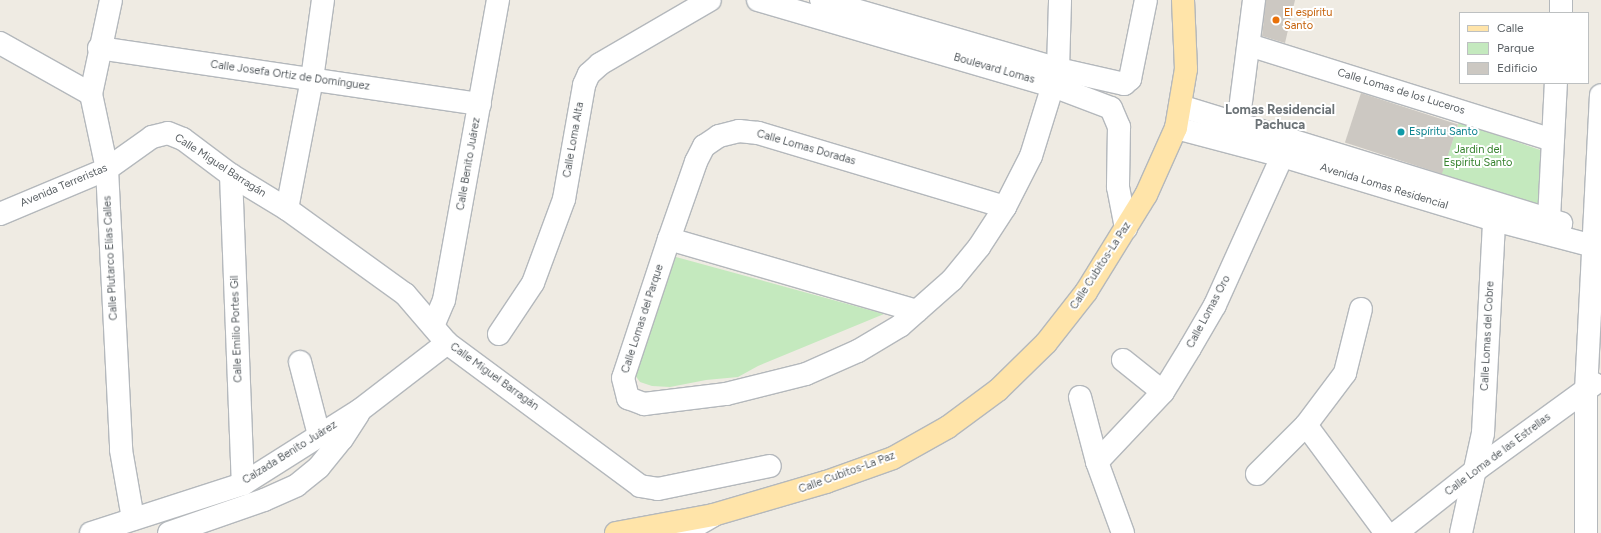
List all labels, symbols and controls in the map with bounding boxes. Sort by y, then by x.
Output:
place label: El espíritu Santo [1284,7,1332,33]
legend [1459,12,1589,84]
marker: El espíritu Santo [1271,15,1281,25]
text: Calle [1497,21,1524,35]
text: Parque [1497,41,1534,55]
street label: Boulevard Lomas [952,51,1036,87]
street label: Calle Josefa Ortiz de Domínguez [209,58,371,94]
text: Edificio [1497,61,1537,75]
street label: Calle Lomas de los Luceros [1336,66,1466,118]
street label: Calle Loma Alta [561,101,587,179]
district label: Lomas Residencial Pachuca [1225,103,1335,134]
street label: Calle Benito Juárez [454,116,484,212]
place label: Espíritu Santo [1409,125,1478,139]
marker: Espíritu Santo [1396,127,1406,137]
street label: Calle Lomas Doradas [755,128,857,168]
street label: Calle Miguel Barragán [172,132,268,200]
park label: Jardin del Espiritu Santo [1444,144,1512,170]
street label: Avenida Lomas Residencial [1318,161,1450,213]
street label: Avenida Terreristas [18,162,110,210]
street label: Calle Plutarco Elías Calles [101,195,121,321]
street label: Calle Cubitos-La Paz [1068,220,1134,312]
street label: Calle Lomas del Parque [619,263,667,375]
street label: Calle Lomas Oro [1184,273,1234,351]
street label: Calle Emilio Portes Gil [229,275,245,383]
street label: Calle Lomas del Cobre [1479,281,1497,391]
street label: Calle Miguel Barragán [447,340,541,414]
street label: Calle Loma de las Estrellas [1443,411,1553,499]
street label: Calzada Benito Juárez [240,419,340,487]
street label: Calle Cubitos-La Paz [797,449,897,497]

